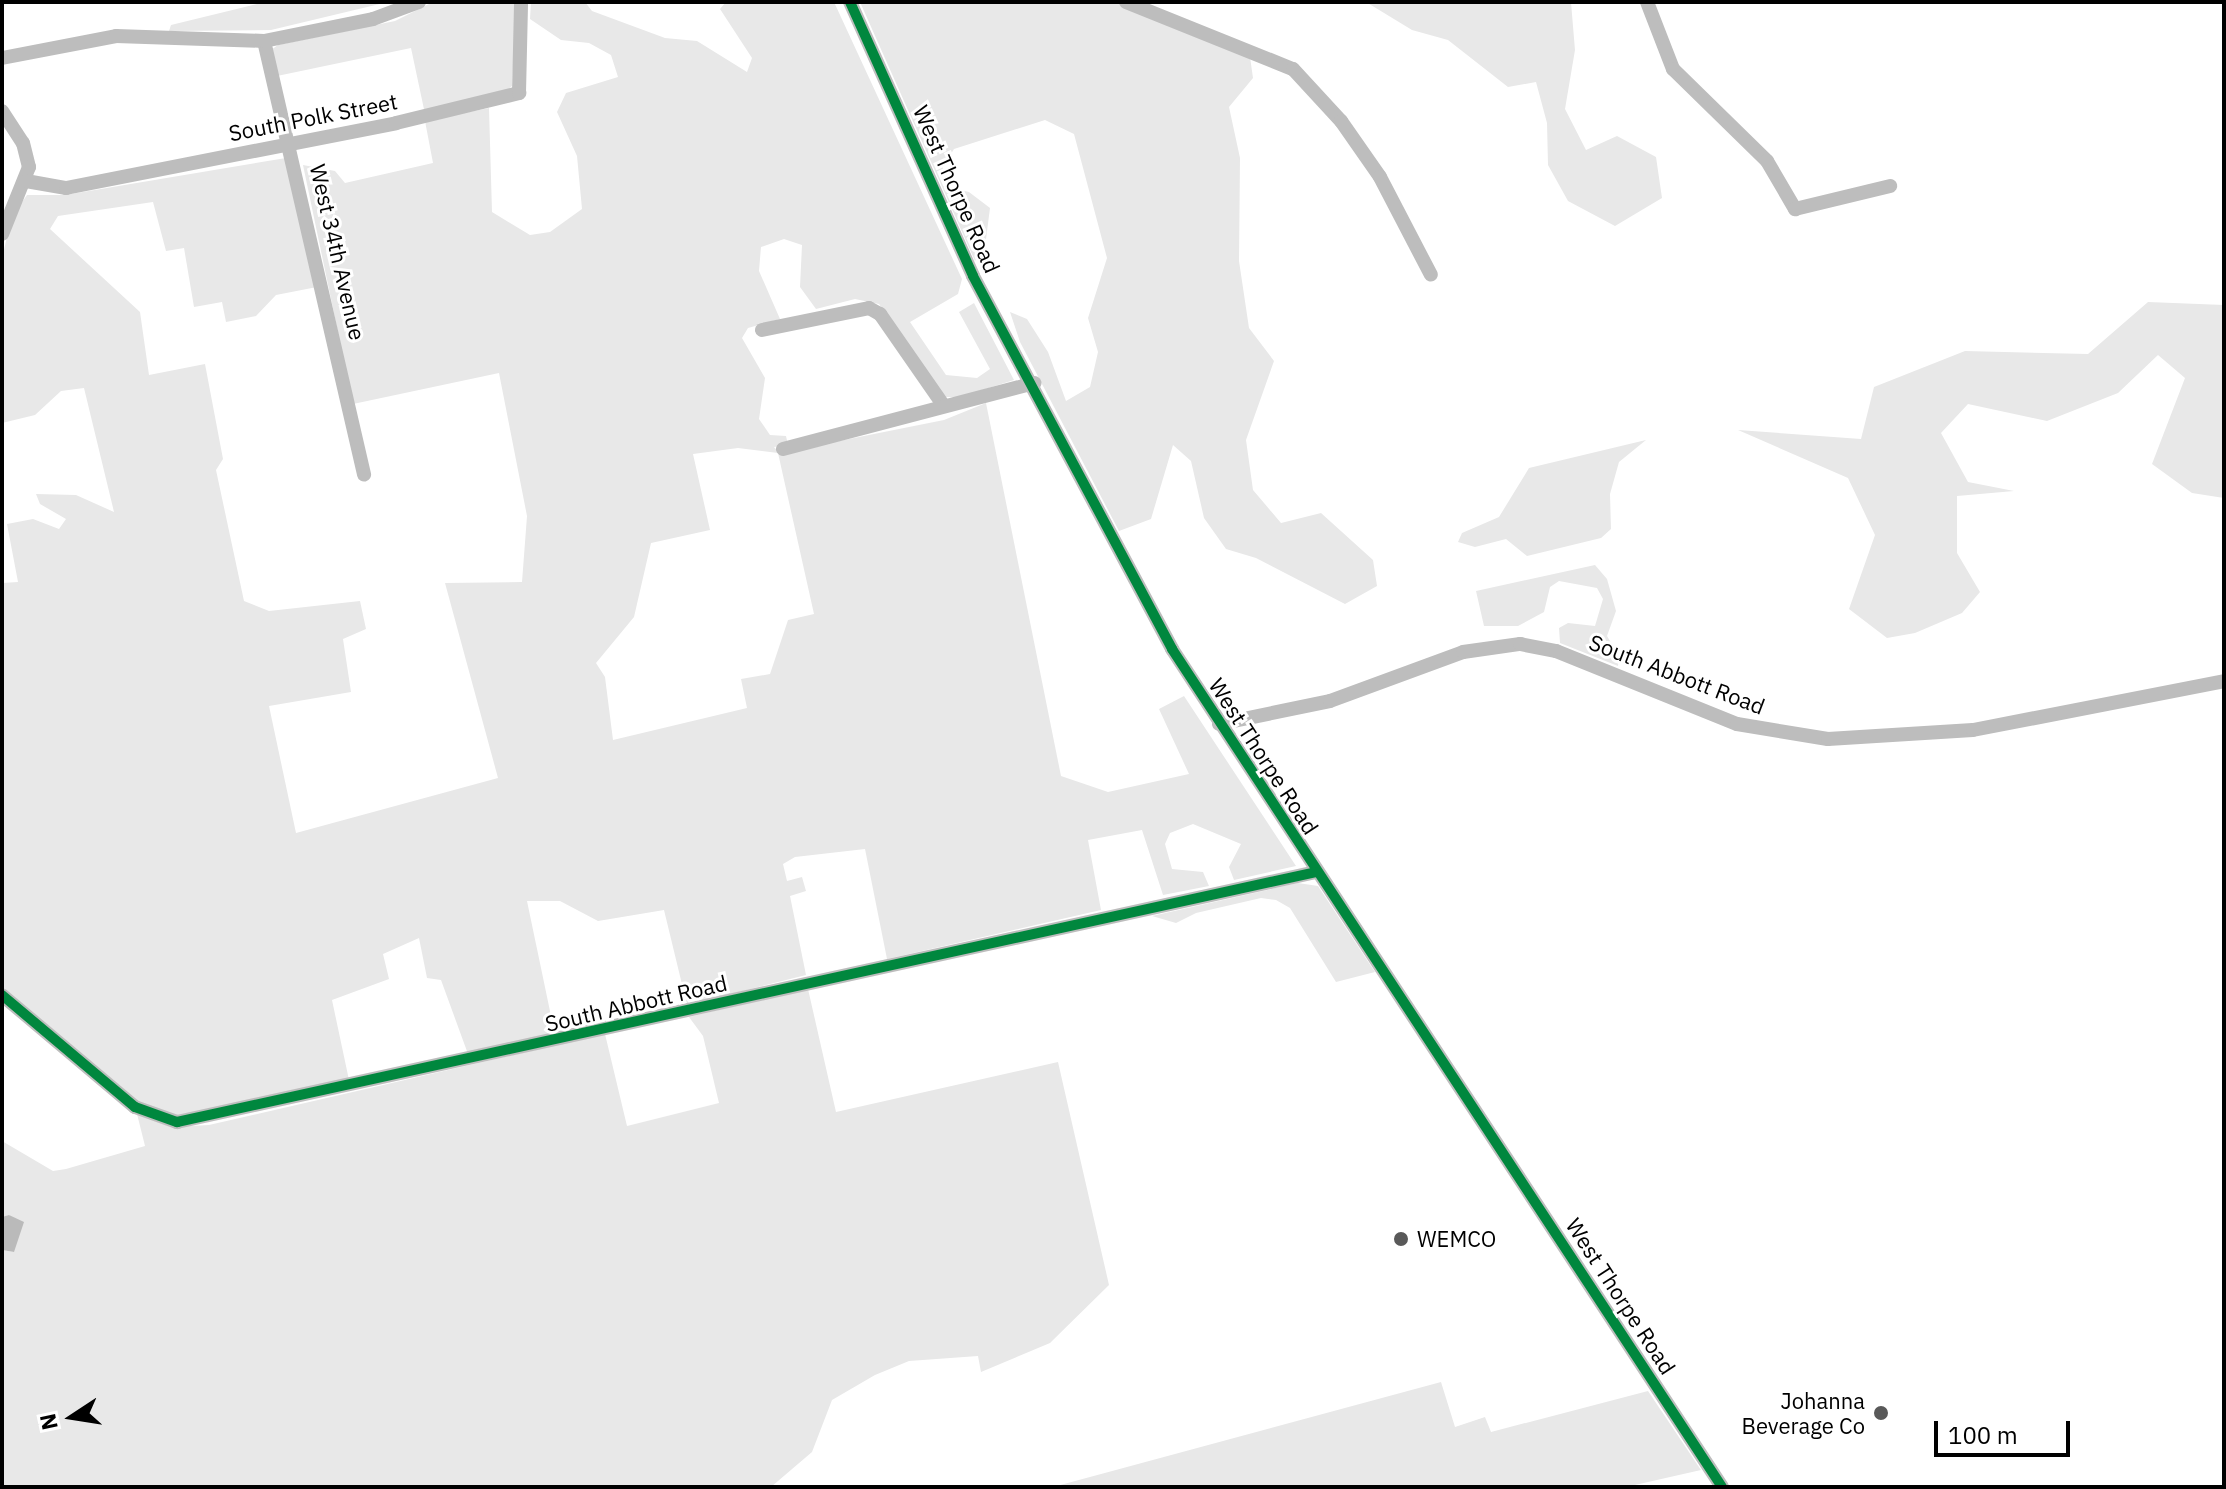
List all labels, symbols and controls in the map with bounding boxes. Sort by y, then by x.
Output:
street label: South Polk Street [226,88,400,146]
street label: West Thorpe Road [908,101,1006,277]
street label: West 34th Avenue [305,161,371,343]
street label: South Abbott Road [1585,628,1769,720]
street label: West Thorpe Road [1204,673,1324,839]
street label: South Abbott Road [542,969,730,1037]
street label: West Thorpe Road [1561,1213,1681,1379]
place label: WEMCO [1417,1226,1496,1252]
marker: WEMCO [1392,1230,1410,1248]
north arrow [32,1377,112,1457]
place label: Johanna Beverage Co [1742,1387,1865,1438]
marker: Johanna Beverage Co [1872,1404,1890,1422]
scale bar [1938,1405,2074,1455]
text: N [32,1411,64,1433]
text: 100 m [1948,1419,2018,1451]

